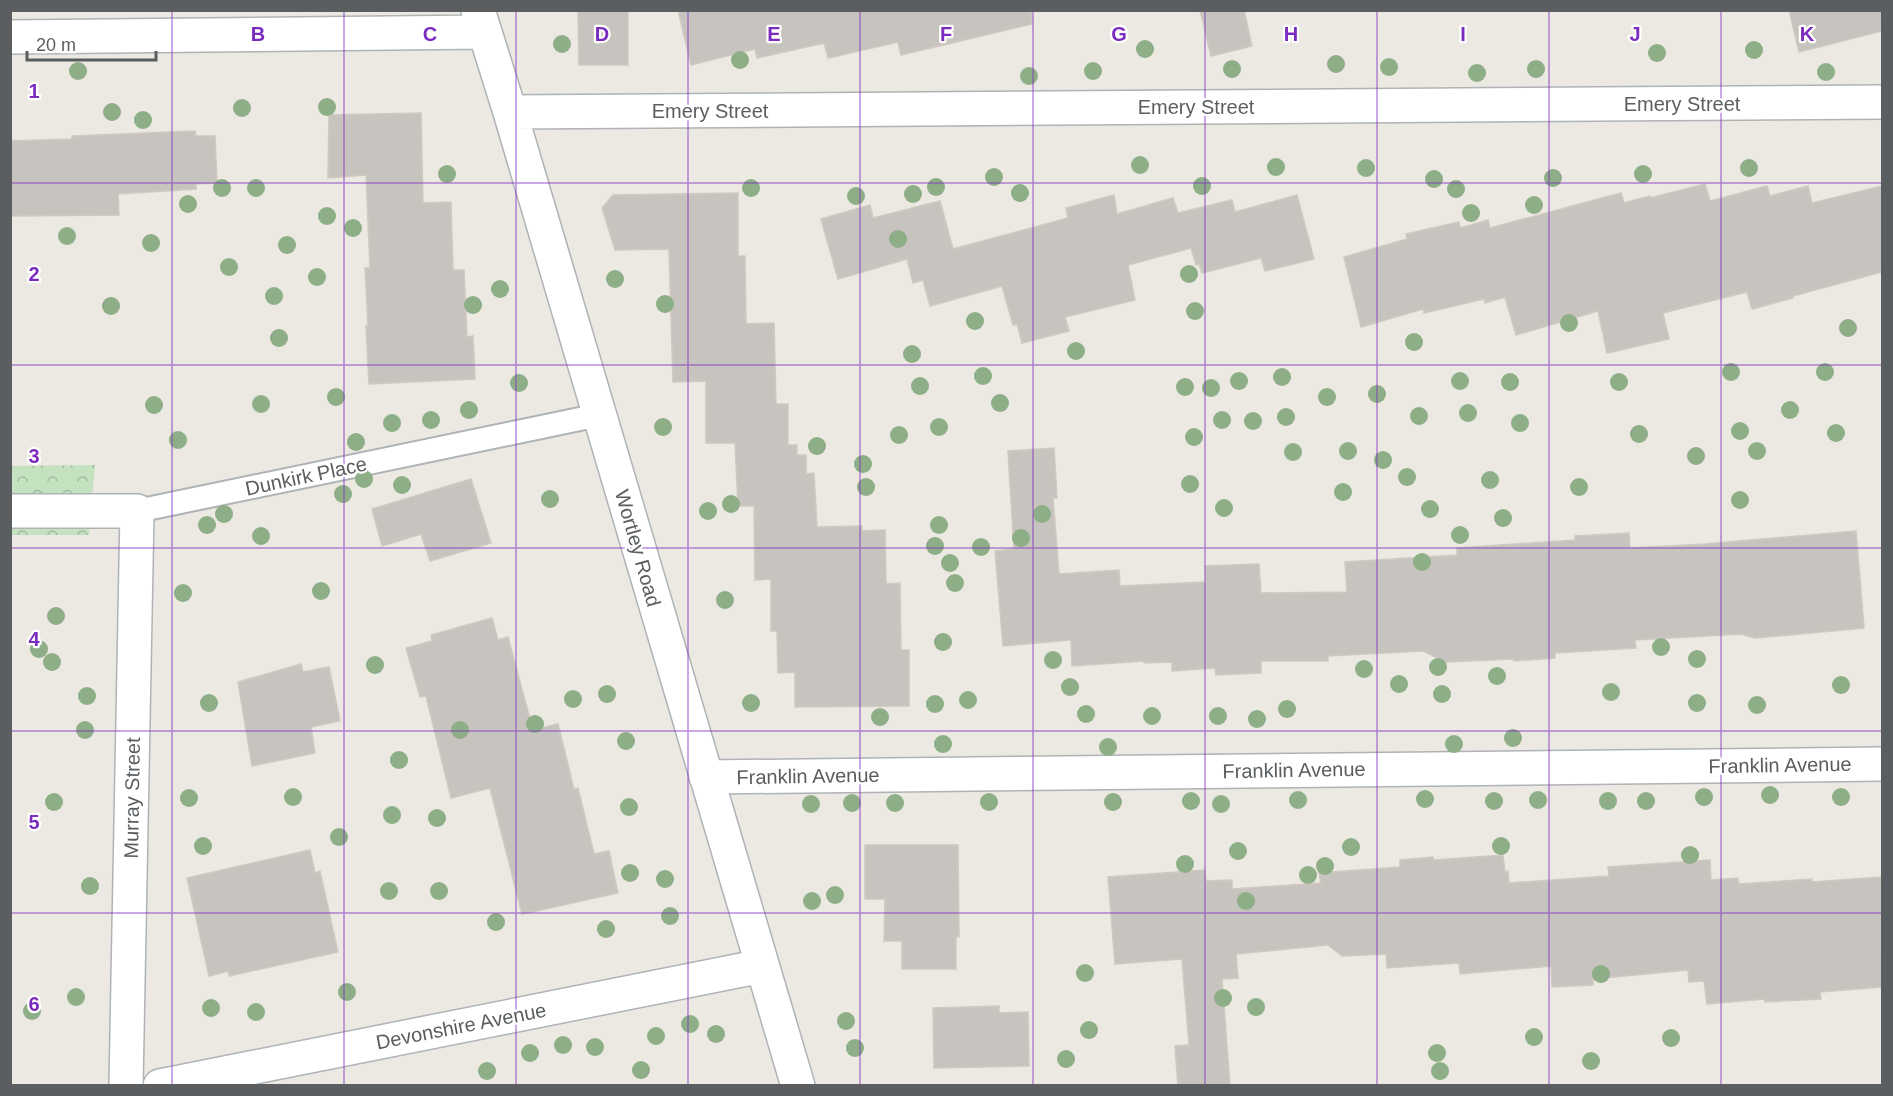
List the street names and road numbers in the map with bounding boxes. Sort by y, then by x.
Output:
street label: Emery Street [1624,93,1741,115]
street label: Emery Street [1138,96,1255,118]
street label: Emery Street [652,100,769,122]
street label: Dunkirk Place [243,452,369,500]
street label: Wortley Road [611,487,665,609]
street label: Murray Street [120,737,144,859]
street label: Franklin Avenue [1708,753,1852,777]
street label: Franklin Avenue [1222,758,1366,782]
street label: Franklin Avenue [736,764,880,788]
street label: Devonshire Avenue [374,999,548,1053]

